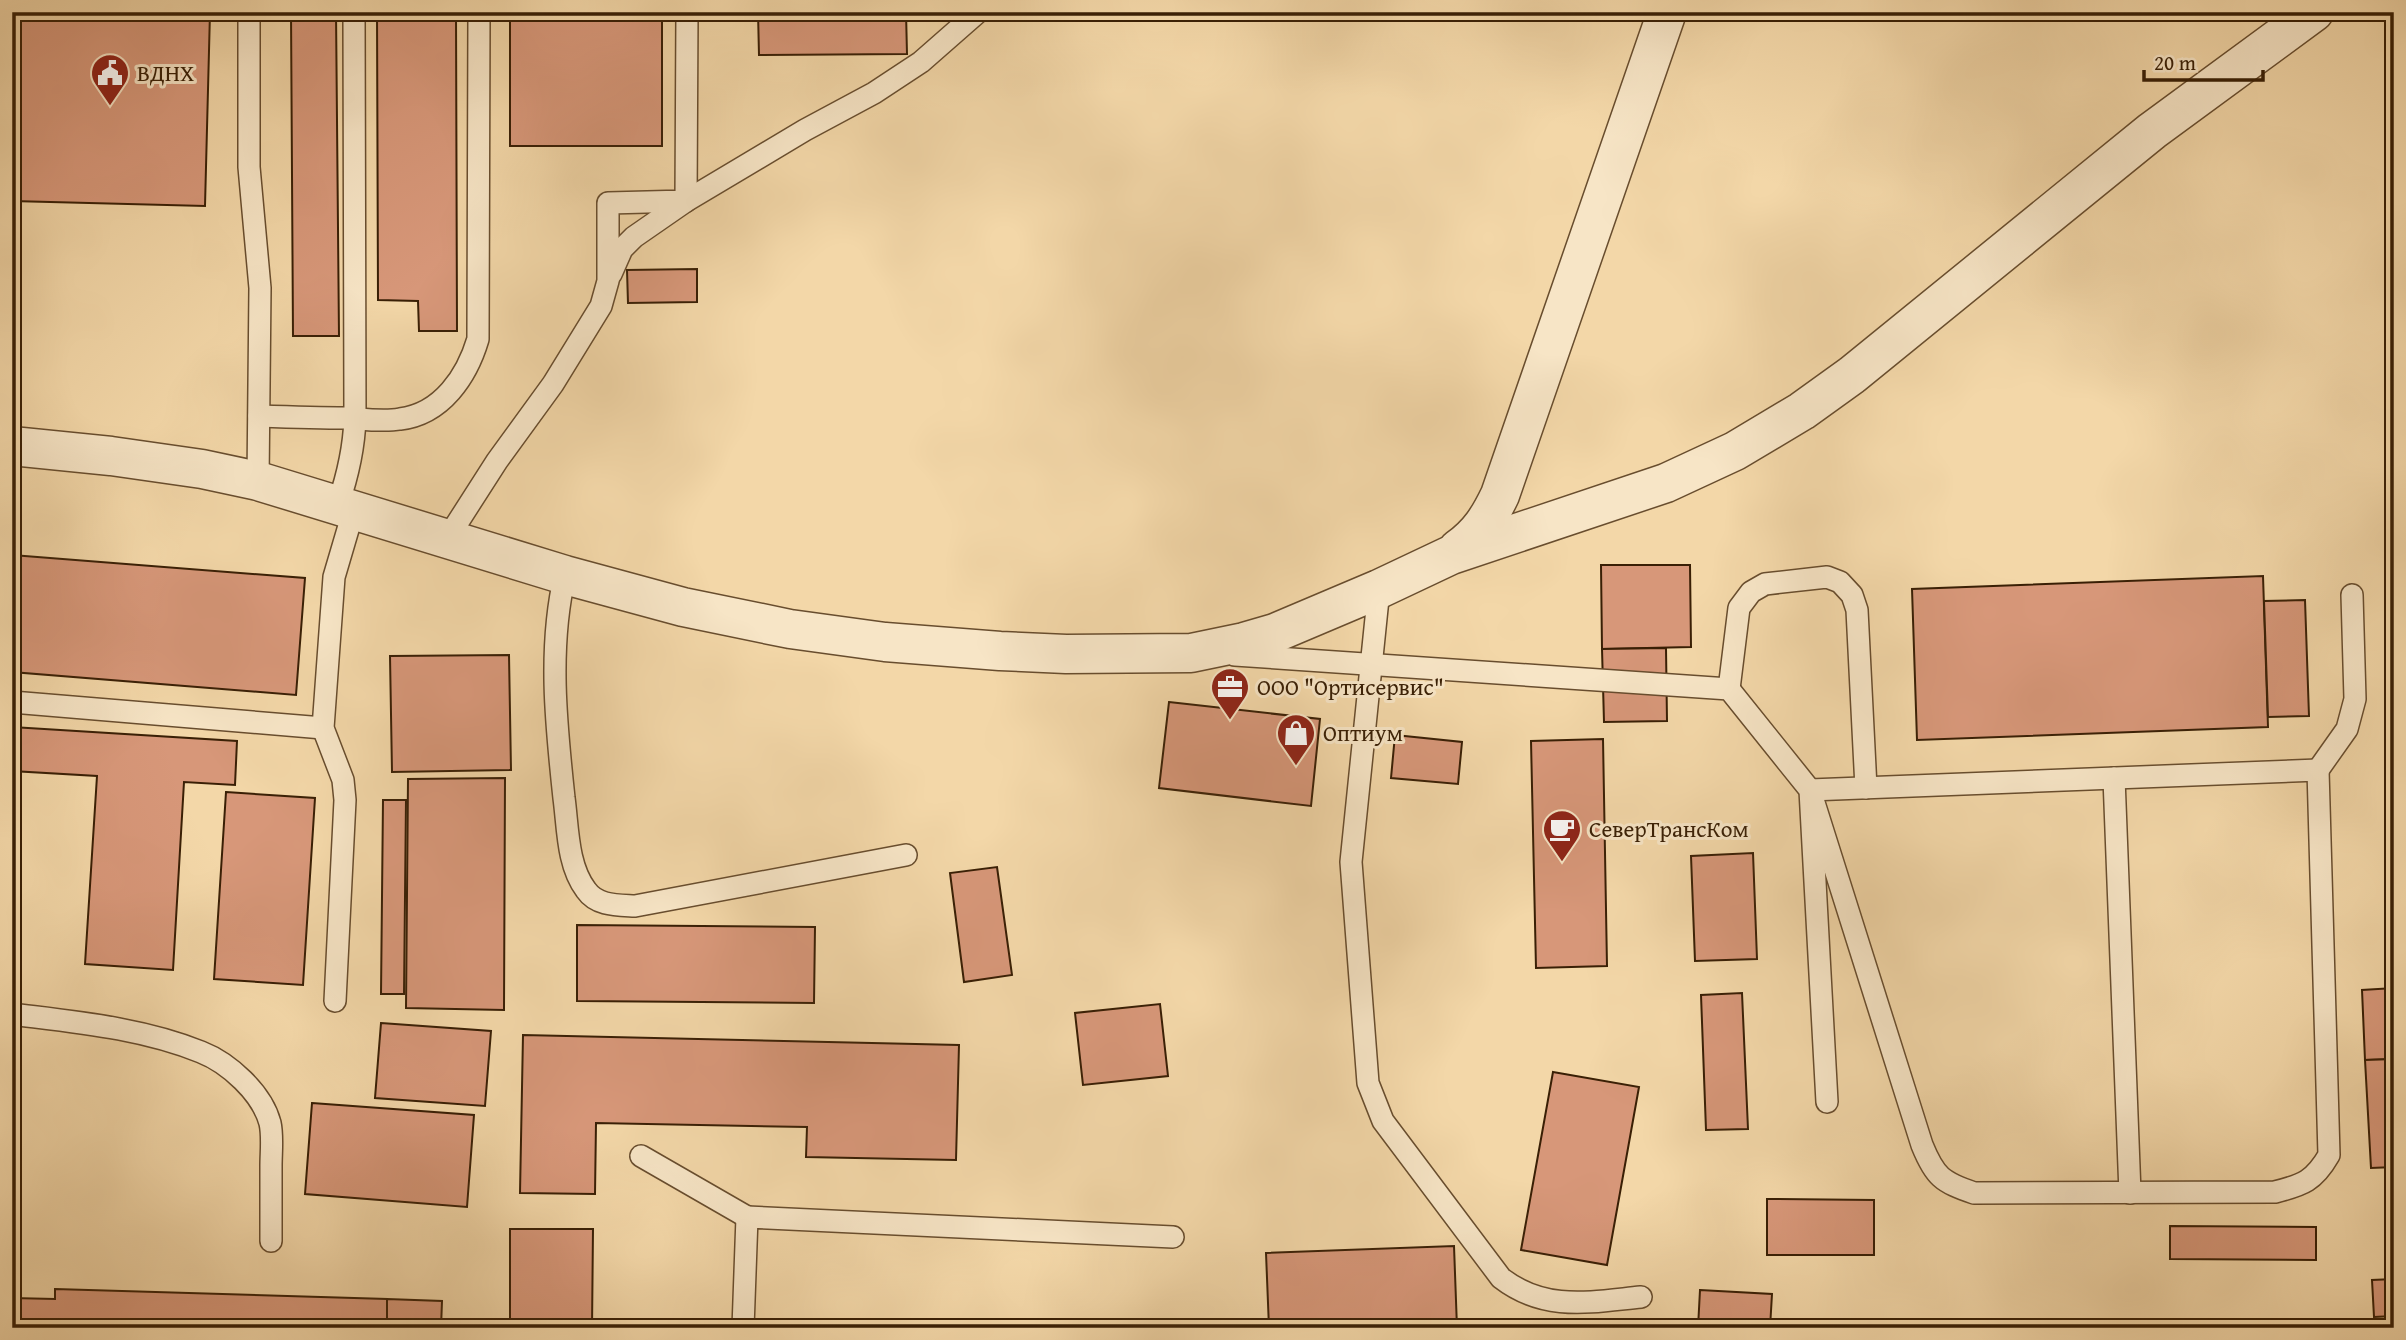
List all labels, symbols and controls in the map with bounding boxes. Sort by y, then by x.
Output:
scale bar [2144,38,2262,82]
text: 20 m [2154,47,2196,78]
public building icon: ВДНХ [89,52,131,107]
place label: ВДНХ [137,56,194,89]
office icon: ООО "Ортисервис" [1209,666,1251,721]
place label: ООО "Ортисервис" [1257,670,1444,703]
shop icon: Оптиум [1275,712,1317,767]
place label: Оптиум [1323,716,1403,749]
cafe icon: СеверТрансКом [1541,808,1583,863]
place label: СеверТрансКом [1589,812,1749,845]

